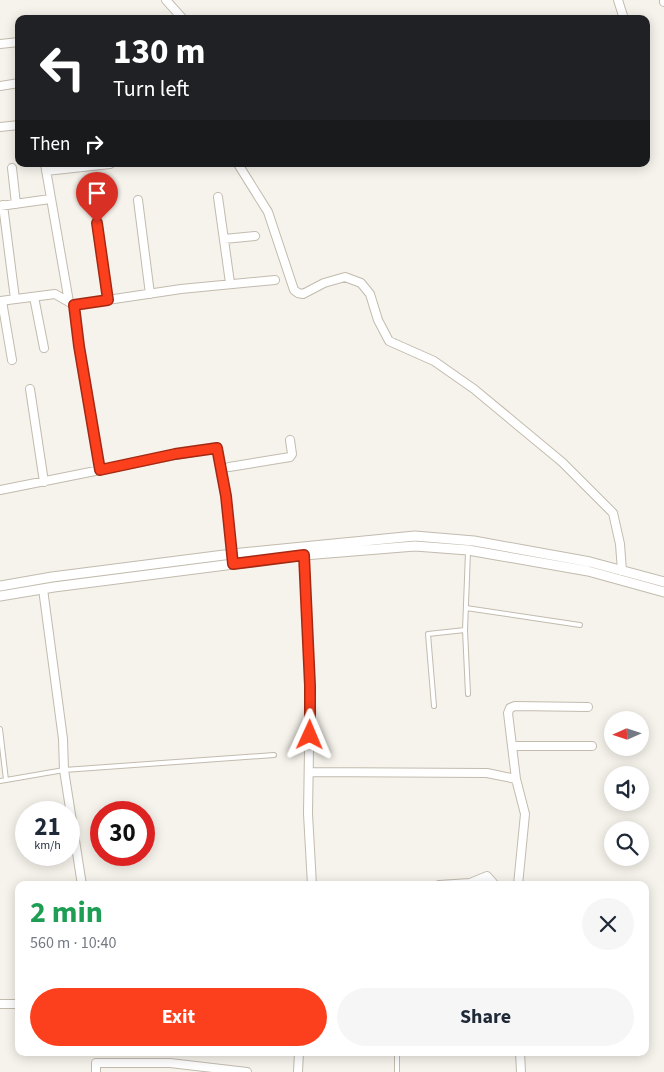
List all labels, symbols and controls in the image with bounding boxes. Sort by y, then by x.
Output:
text: 130 m [113,27,205,77]
icon: left [30,35,95,100]
text: Turn left [113,73,189,105]
icon: right [80,130,108,158]
text: Then [30,131,70,158]
pin [76,172,118,223]
icon: arrive [83,179,111,207]
position arrow [283,708,335,760]
north arrow [604,711,649,756]
map controls [604,711,649,866]
button: sound [604,766,649,811]
speed limit sign: 30 [90,801,155,866]
text: 21 [34,809,61,845]
button: search [604,821,649,866]
text: km/h [34,837,61,854]
text: 2 min [30,891,103,934]
button: close [582,898,634,950]
text: 560 m · 10:40 [30,932,117,954]
button: Exit [30,988,327,1046]
button: Share [337,988,634,1046]

